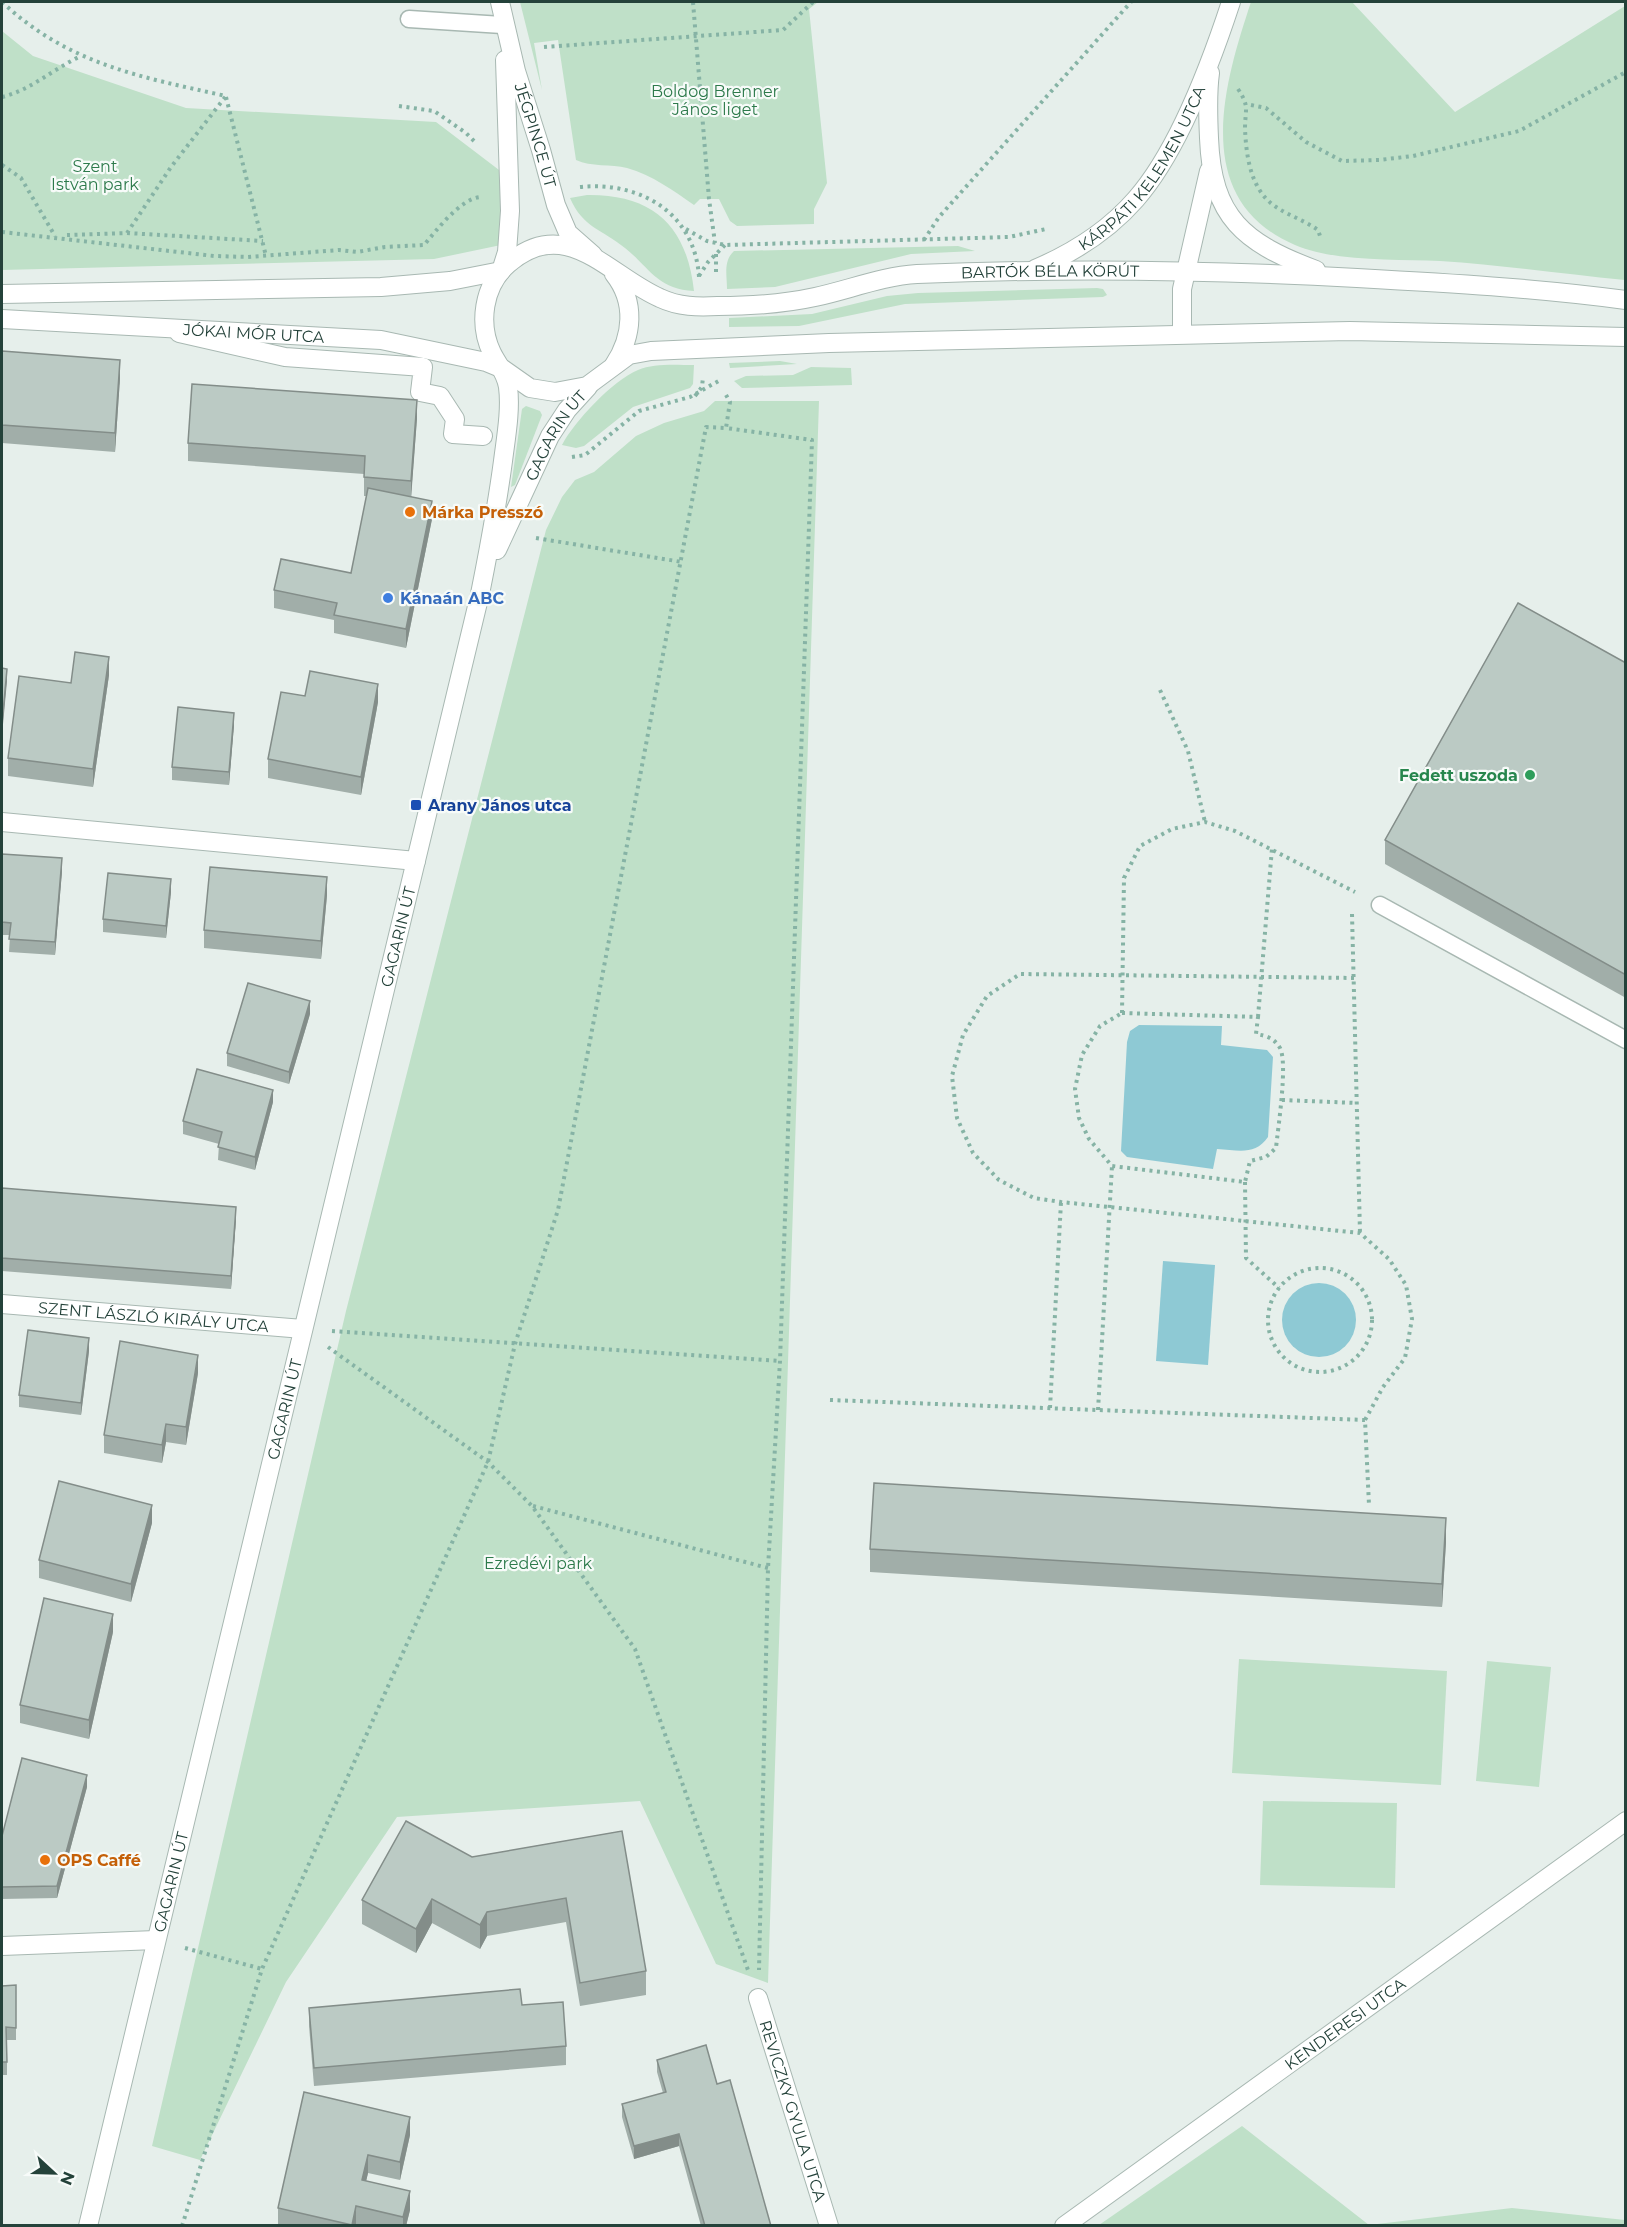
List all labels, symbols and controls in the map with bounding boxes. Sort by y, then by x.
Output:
street label: JÉGPINCE ÚT [510,80,560,190]
park label: Boldog Brenner János liget [651,82,779,119]
street label: KÁRPÁTI KELEMEN UTCA [1075,83,1209,255]
park label: Szent István park [51,157,139,194]
street label: BARTÓK BÉLA KÖRÚT [961,261,1140,282]
street label: JÓKAI MÓR UTCA [181,320,325,347]
street label: GAGARIN ÚT [522,386,591,484]
place label: Márka Presszó [422,503,543,522]
marker: Márka Presszó [403,505,417,519]
place label: Kánaán ABC [400,589,504,608]
marker: Kánaán ABC [381,591,395,605]
place label: Fedett uszoda [1399,766,1518,785]
marker: Fedett uszoda [1523,768,1537,782]
place label: Arany János utca [427,796,572,815]
marker: Arany János utca [409,798,423,812]
street label: GAGARIN ÚT [377,884,420,989]
street label: SZENT LÁSZLÓ KIRÁLY UTCA [37,1298,270,1336]
street label: GAGARIN ÚT [263,1356,306,1462]
park label: Ezredévi park [484,1554,593,1573]
street label: GAGARIN ÚT [150,1829,193,1934]
place label: OPS Caffé [57,1851,141,1870]
marker: OPS Caffé [38,1853,52,1867]
street label: KENDERESI UTCA [1281,1974,1409,2074]
street label: REVICZKY GYULA UTCA [755,2018,830,2204]
north arrow [24,2143,84,2203]
text: N [56,2169,79,2188]

